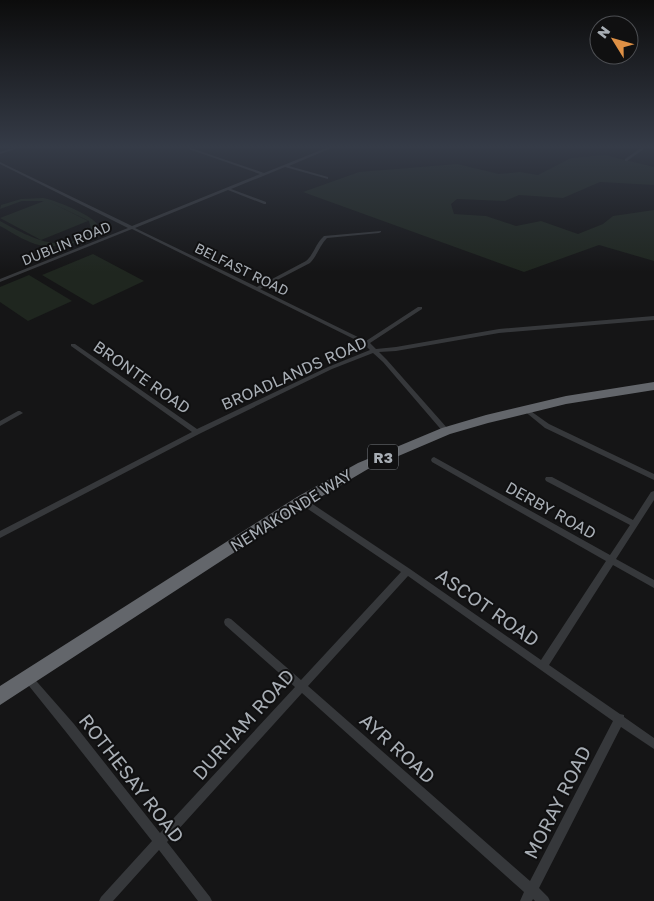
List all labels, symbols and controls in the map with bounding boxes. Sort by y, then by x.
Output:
north arrow [589,15,639,65]
text: N [593,23,613,41]
street label: DUBLIN ROAD [19,217,113,269]
street label: BELFAST ROAD [192,239,292,299]
street label: BROADLANDS ROAD [218,332,370,414]
street label: BRONTE ROAD [90,336,194,418]
road number: R3 [368,444,398,470]
street label: NEMAKONDE WAY [226,464,356,556]
street label: DERBY ROAD [502,477,600,543]
street label: ASCOT ROAD [432,563,544,651]
street label: DURHAM ROAD [187,664,299,784]
street label: AYR ROAD [356,708,440,788]
street label: ROTHESAY ROAD [75,709,189,847]
street label: MORAY ROAD [519,742,595,862]

